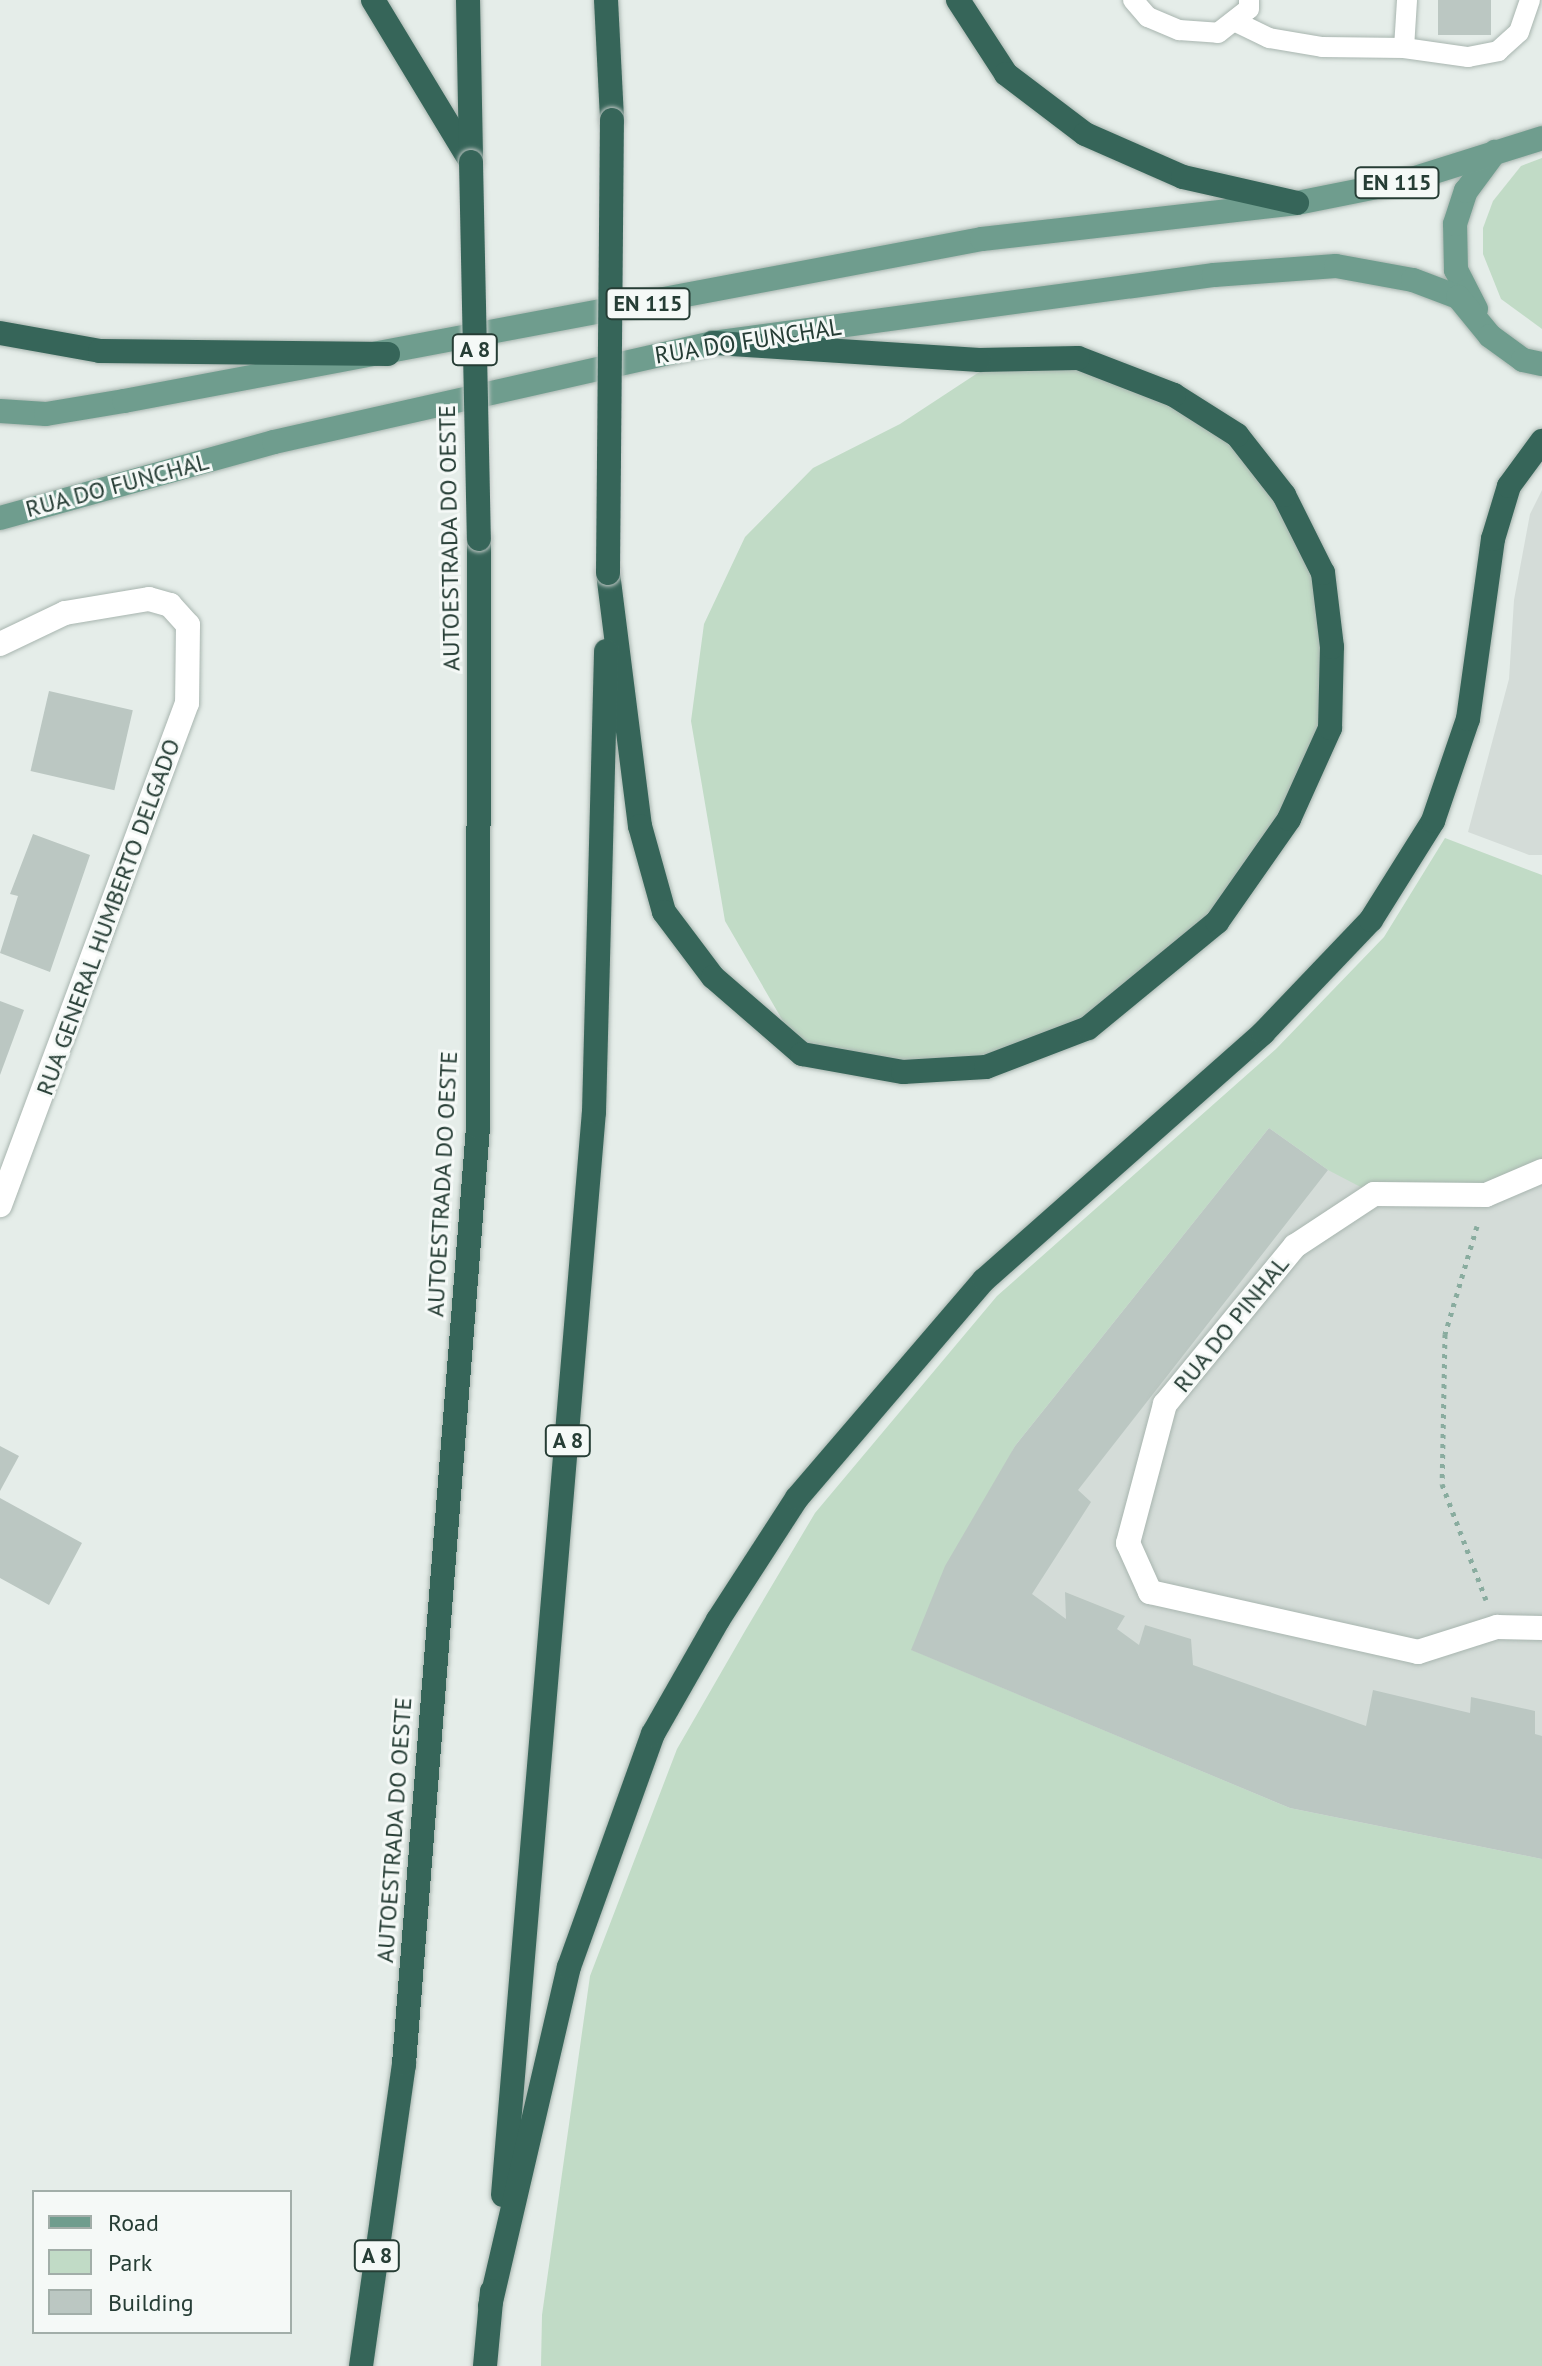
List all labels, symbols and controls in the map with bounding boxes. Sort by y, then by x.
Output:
road number: EN 115 [1353,165,1441,201]
road number: EN 115 [604,286,692,322]
street label: RUA DO FUNCHAL [652,312,844,370]
road number: A 8 [451,332,499,368]
street label: AUTOESTRADA DO OESTE [432,404,466,672]
street label: RUA DO FUNCHAL [22,447,212,523]
street label: RUA GENERAL HUMBERTO DELGADO [30,734,186,1100]
street label: AUTOESTRADA DO OESTE [421,1050,463,1318]
street label: RUA DO PINHAL [1167,1250,1295,1398]
road number: A 8 [544,1423,592,1459]
street label: AUTOESTRADA DO OESTE [370,1696,418,1964]
legend [32,2190,292,2334]
text: Road [108,2207,159,2238]
road number: A 8 [353,2238,401,2274]
text: Park [108,2247,152,2278]
text: Building [108,2287,194,2318]

